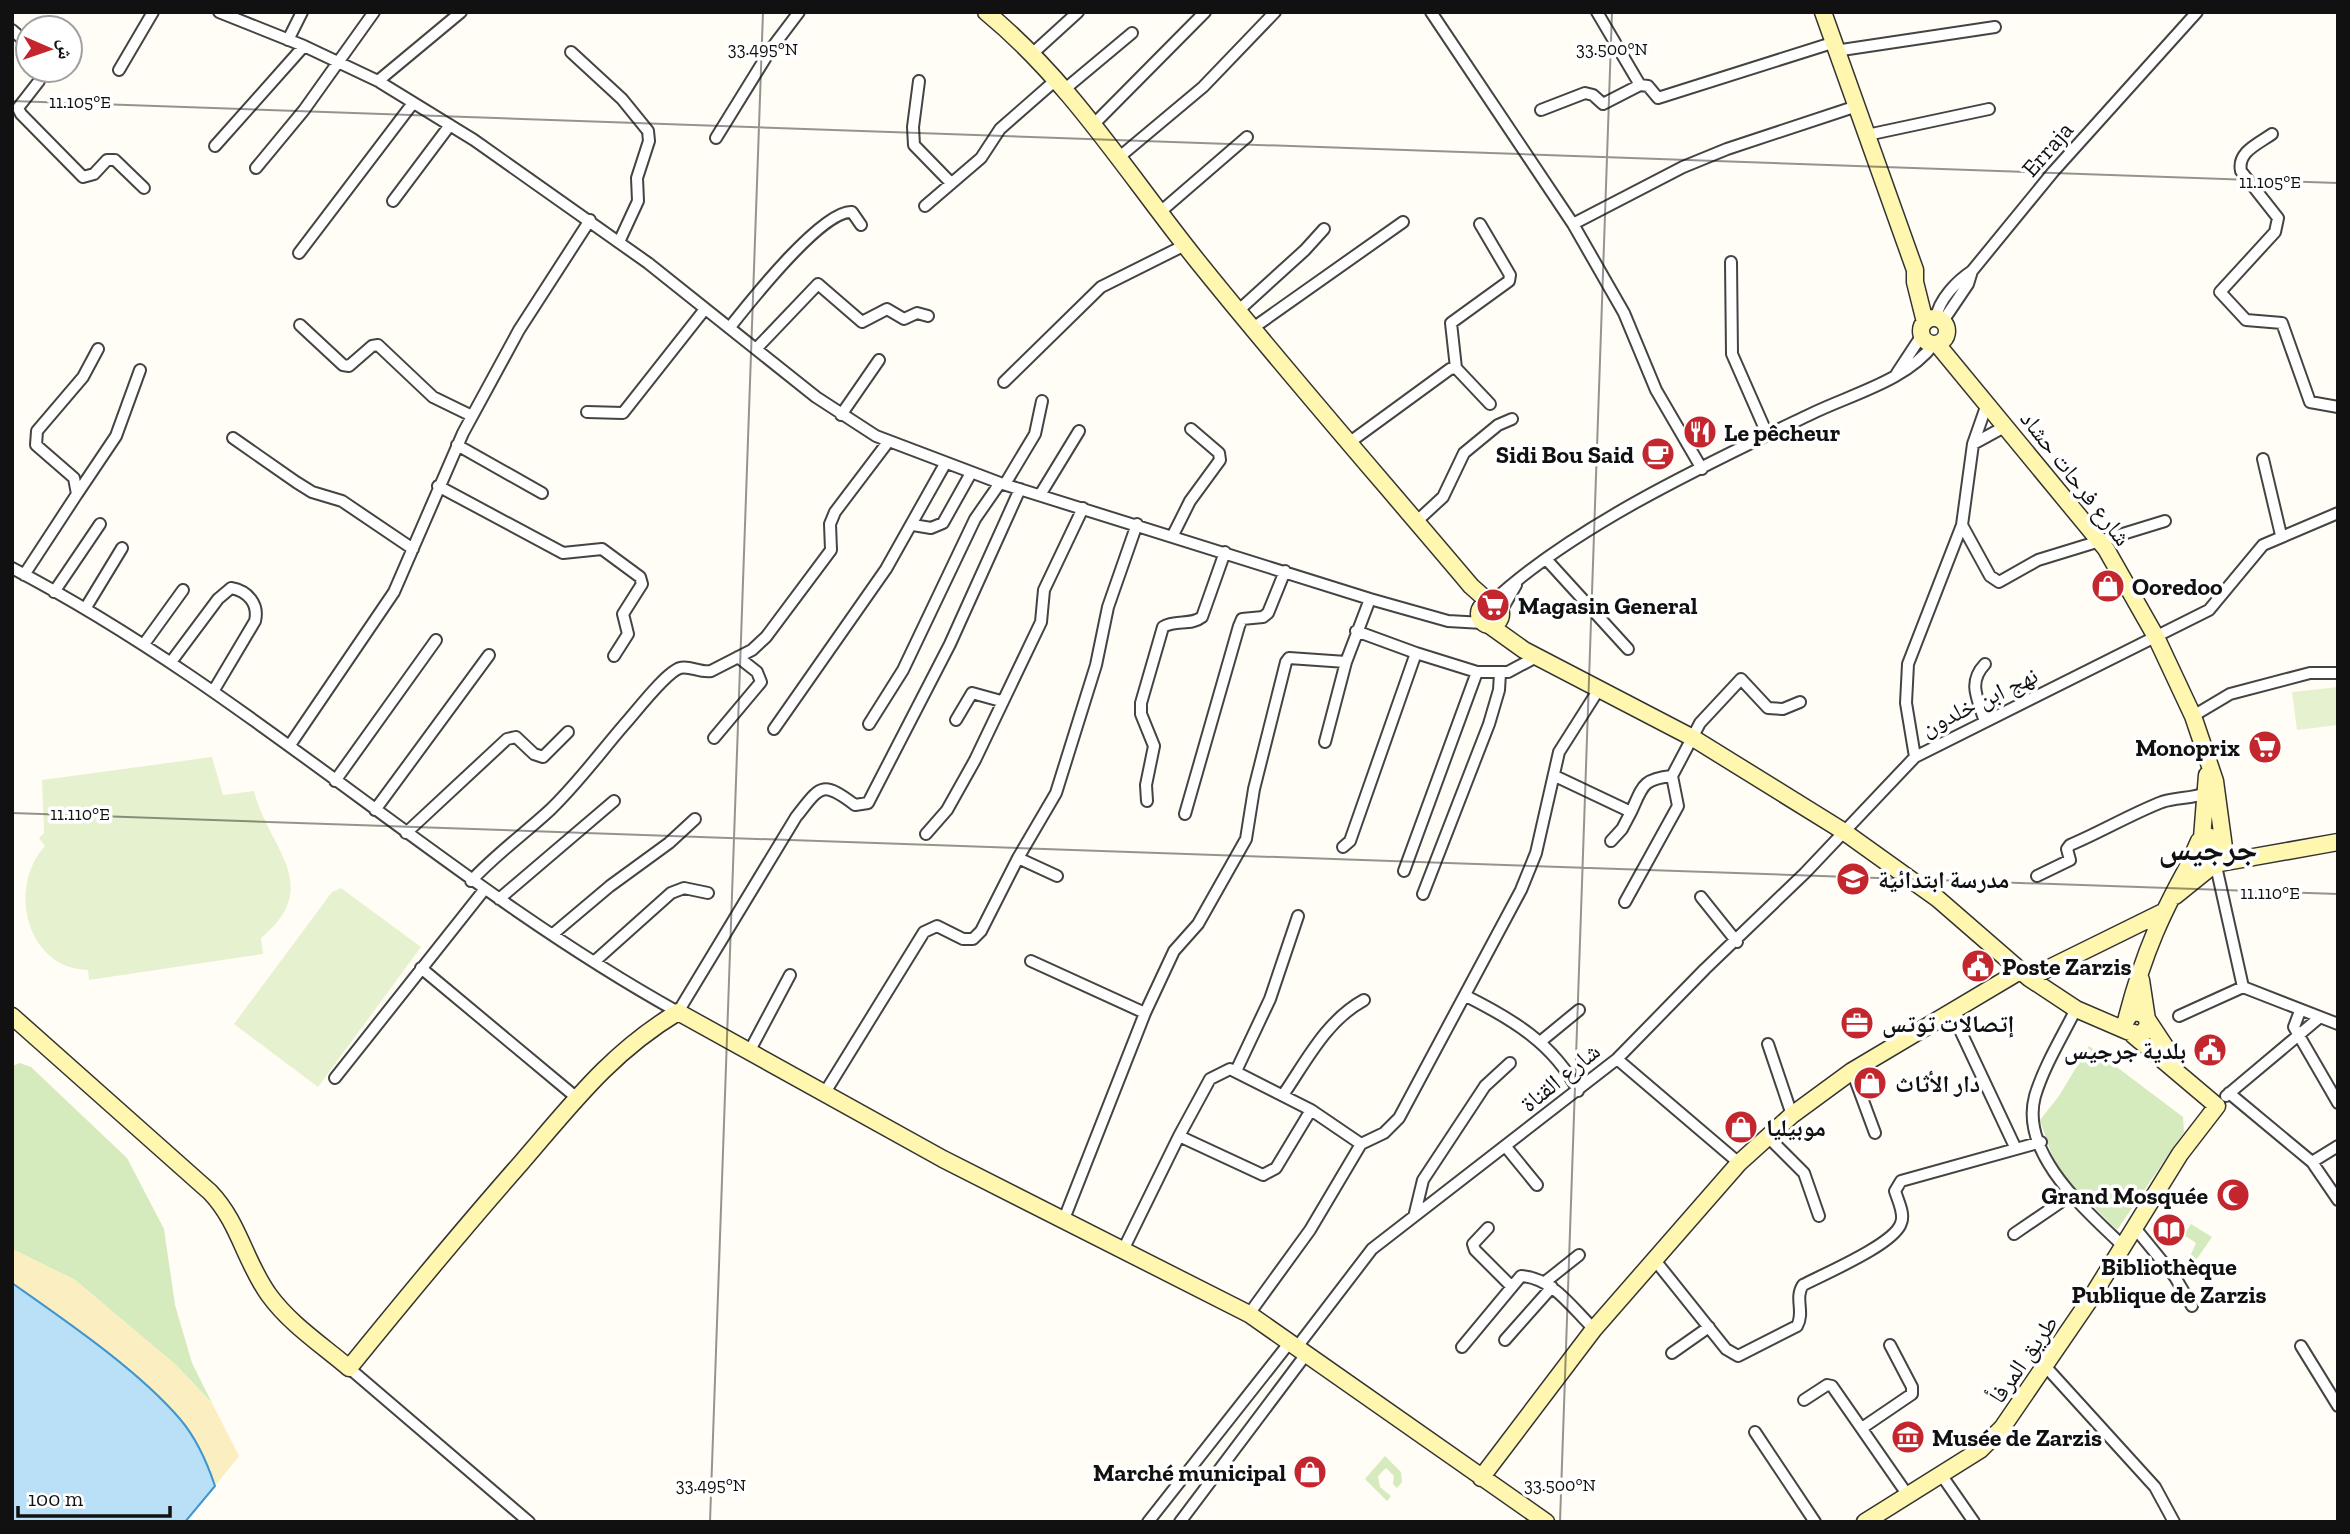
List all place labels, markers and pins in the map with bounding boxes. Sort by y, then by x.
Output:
restaurant icon: Le pêcheur [1681,413,1719,451]
place label: Le pêcheur [1724,418,1841,447]
cafe icon: Sidi Bou Said [1639,435,1677,473]
place label: Sidi Bou Said [1496,440,1634,469]
shop icon: Ooredoo [2089,567,2127,605]
place label: Ooredoo [2132,572,2223,601]
supermarket icon: Magasin General [1474,586,1512,624]
place label: Magasin General [1518,591,1698,620]
supermarket icon: Monoprix [2246,728,2284,766]
place label: Monoprix [2135,733,2240,762]
school or university icon: مدرسة ابتدائية [1834,860,1872,898]
place label: مدرسة ابتدائية [1878,865,2009,894]
public building icon: Poste Zarzis [1959,947,1997,985]
place label: Poste Zarzis [2002,952,2132,981]
office icon: إتصالات توتس [1838,1004,1876,1042]
place label: إتصالات توتس [1882,1009,2014,1038]
public building icon: بلدية جرجيس [2191,1031,2229,1069]
place label: بلدية جرجيس [2064,1036,2186,1065]
shop icon: دار الأثاث [1851,1064,1889,1102]
place label: دار الأثاث [1895,1069,1980,1098]
shop icon: موبيليا [1722,1108,1760,1146]
place label: موبيليا [1766,1113,1826,1142]
mosque icon: Grand Mosquée [2214,1176,2252,1214]
place label: Grand Mosquée [2041,1181,2208,1210]
library icon: Bibliothèque Publique de Zarzis [2150,1211,2188,1249]
place label: Bibliothèque Publique de Zarzis [2071,1252,2267,1309]
museum icon: Musée de Zarzis [1889,1418,1927,1456]
place label: Musée de Zarzis [1932,1423,2102,1452]
shop icon: Marché municipal [1291,1453,1329,1491]
place label: Marché municipal [1093,1458,1286,1487]

